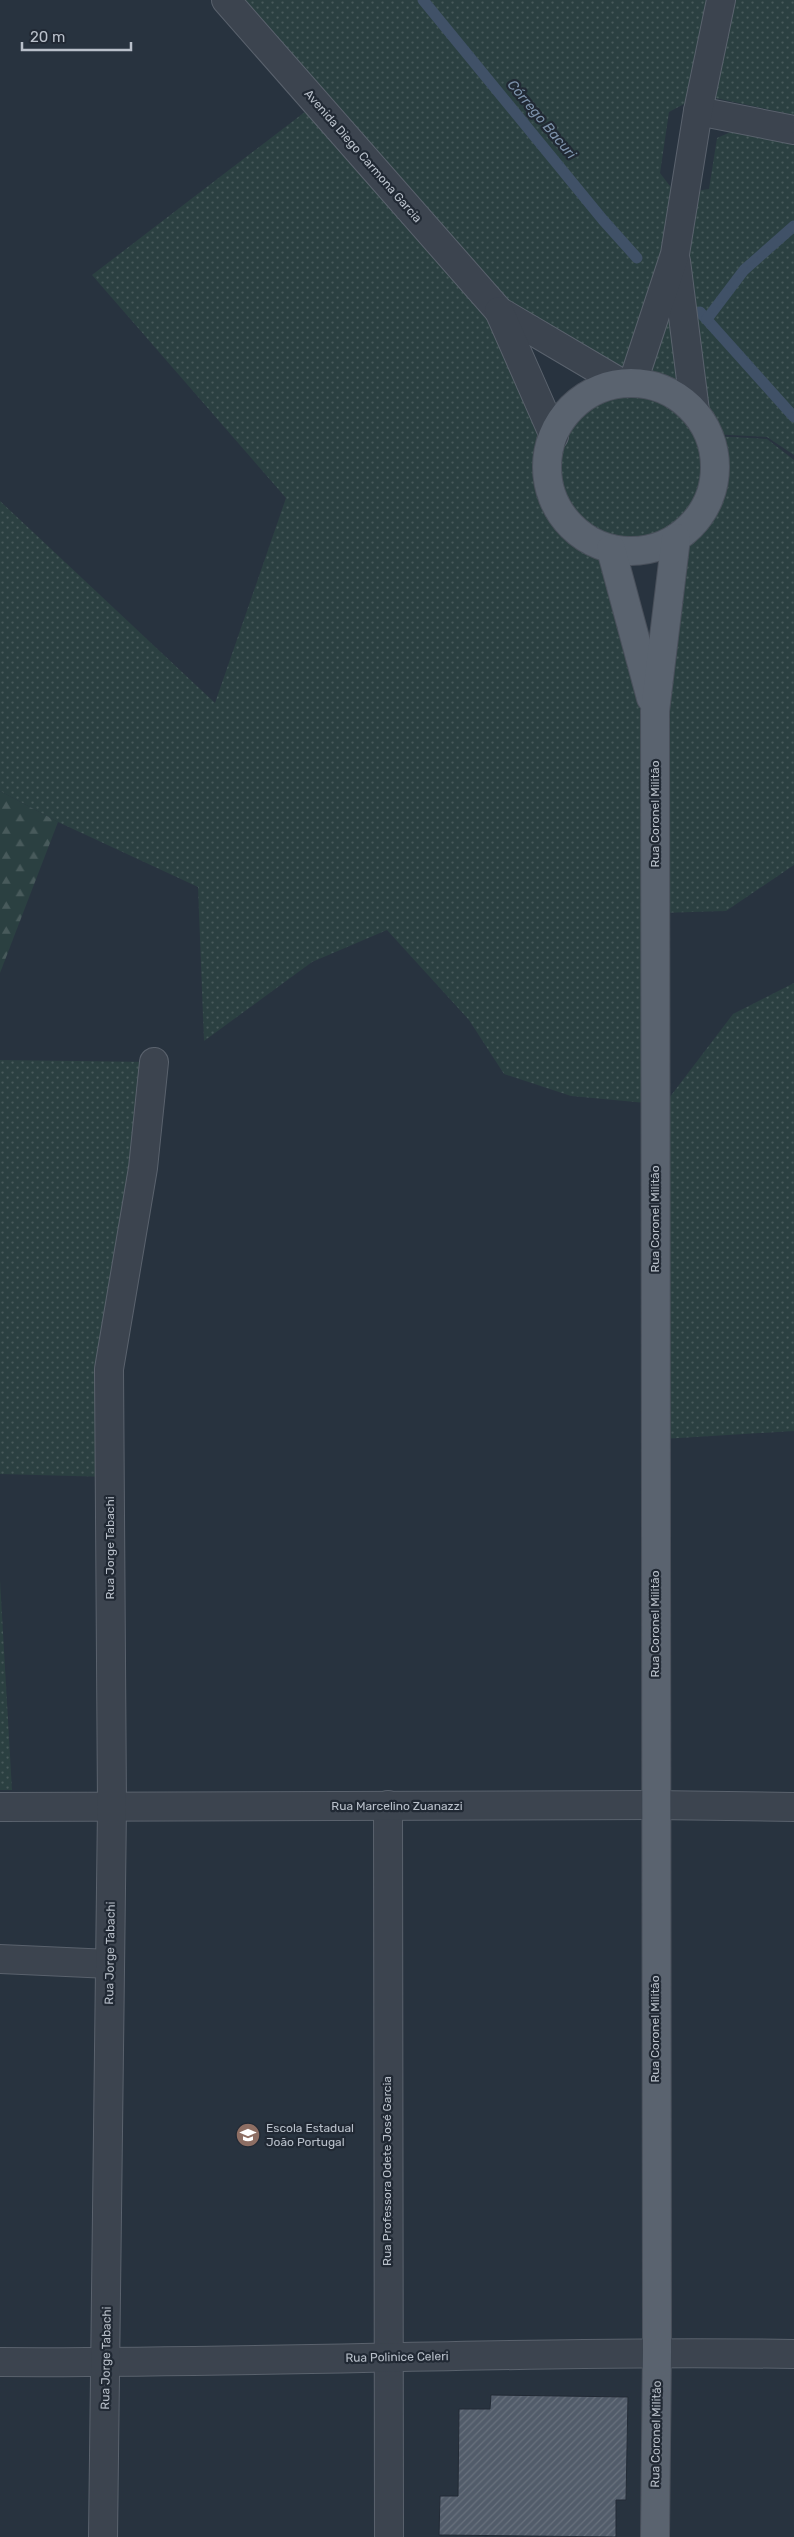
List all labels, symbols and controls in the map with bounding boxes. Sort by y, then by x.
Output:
scale bar [22,20,131,52]
text: 20 m [30,28,65,46]
water label: Córrego Bacuri [504,76,580,163]
street label: Avenida Diego Carmona Garcia [301,87,425,225]
street label: Rua Coronel Militão [648,760,662,868]
street label: Rua Coronel Militão [648,1165,662,1273]
street label: Rua Jorge Tabachi [103,1496,117,1600]
street label: Rua Coronel Militão [648,1570,662,1678]
street label: Rua Marcelino Zuanazzi [331,1799,463,1813]
street label: Rua Jorge Tabachi [102,1901,118,2005]
street label: Rua Coronel Militão [648,1975,662,2083]
street label: Rua Professora Odete José Garcia [380,2076,394,2266]
place label: Escola Estadual João Portugal [266,2121,354,2149]
school or university icon: Escola Estadual João Portugal [235,2122,261,2148]
street label: Rua Jorge Tabachi [98,2306,114,2410]
street label: Rua Polinice Celeri [345,2349,449,2365]
street label: Rua Coronel Militão [648,2380,664,2488]

